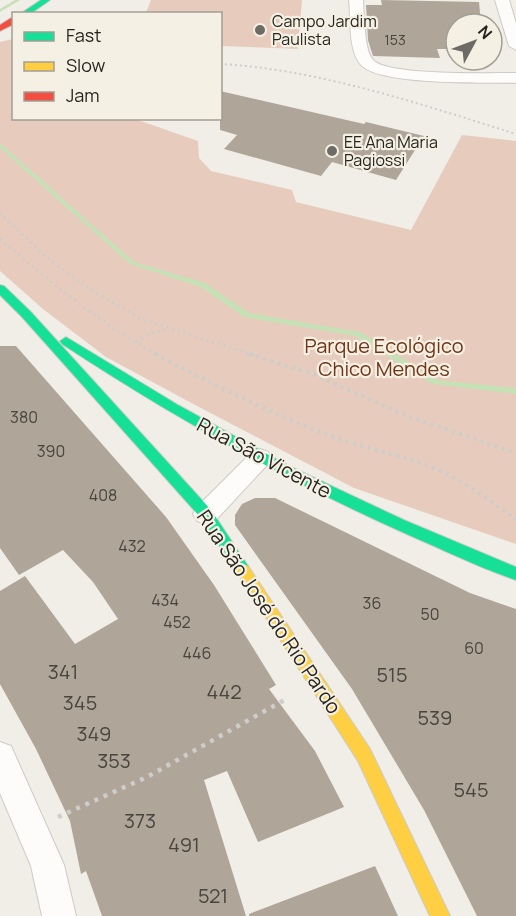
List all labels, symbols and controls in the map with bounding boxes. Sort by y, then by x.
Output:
place label: Campo Jardim Paulista [272,10,377,50]
legend [12,12,222,120]
north arrow [444,12,504,72]
text: N [473,21,497,44]
text: Fast [66,23,101,47]
marker: Campo Jardim Paulista [253,23,267,37]
house number: 153 [384,30,406,49]
text: Slow [66,53,106,77]
text: Jam [66,83,100,107]
place label: EE Ana Maria Pagiossi [344,131,438,171]
marker: EE Ana Maria Pagiossi [325,144,339,158]
park label: Parque Ecológico Chico Mendes [305,332,464,382]
house number: 380 [10,406,38,428]
street label: Rua São Vicente [192,411,336,504]
house number: 390 [37,440,65,462]
house number: 408 [89,484,117,506]
street label: Rua São José do Rio Pardo [191,505,348,719]
house number: 432 [118,535,146,557]
house number: 434 [151,589,179,611]
house number: 36 [363,592,381,614]
house number: 50 [421,603,440,625]
house number: 452 [163,611,191,633]
house number: 60 [464,637,484,659]
house number: 446 [183,642,211,664]
house number: 341 [48,658,78,685]
house number: 515 [377,661,407,688]
house number: 442 [206,678,242,705]
house number: 345 [63,689,97,716]
house number: 539 [417,704,453,731]
house number: 349 [76,720,112,747]
house number: 353 [97,747,131,774]
house number: 545 [454,776,488,803]
house number: 373 [124,807,156,834]
house number: 491 [168,831,200,858]
house number: 521 [198,882,228,909]

